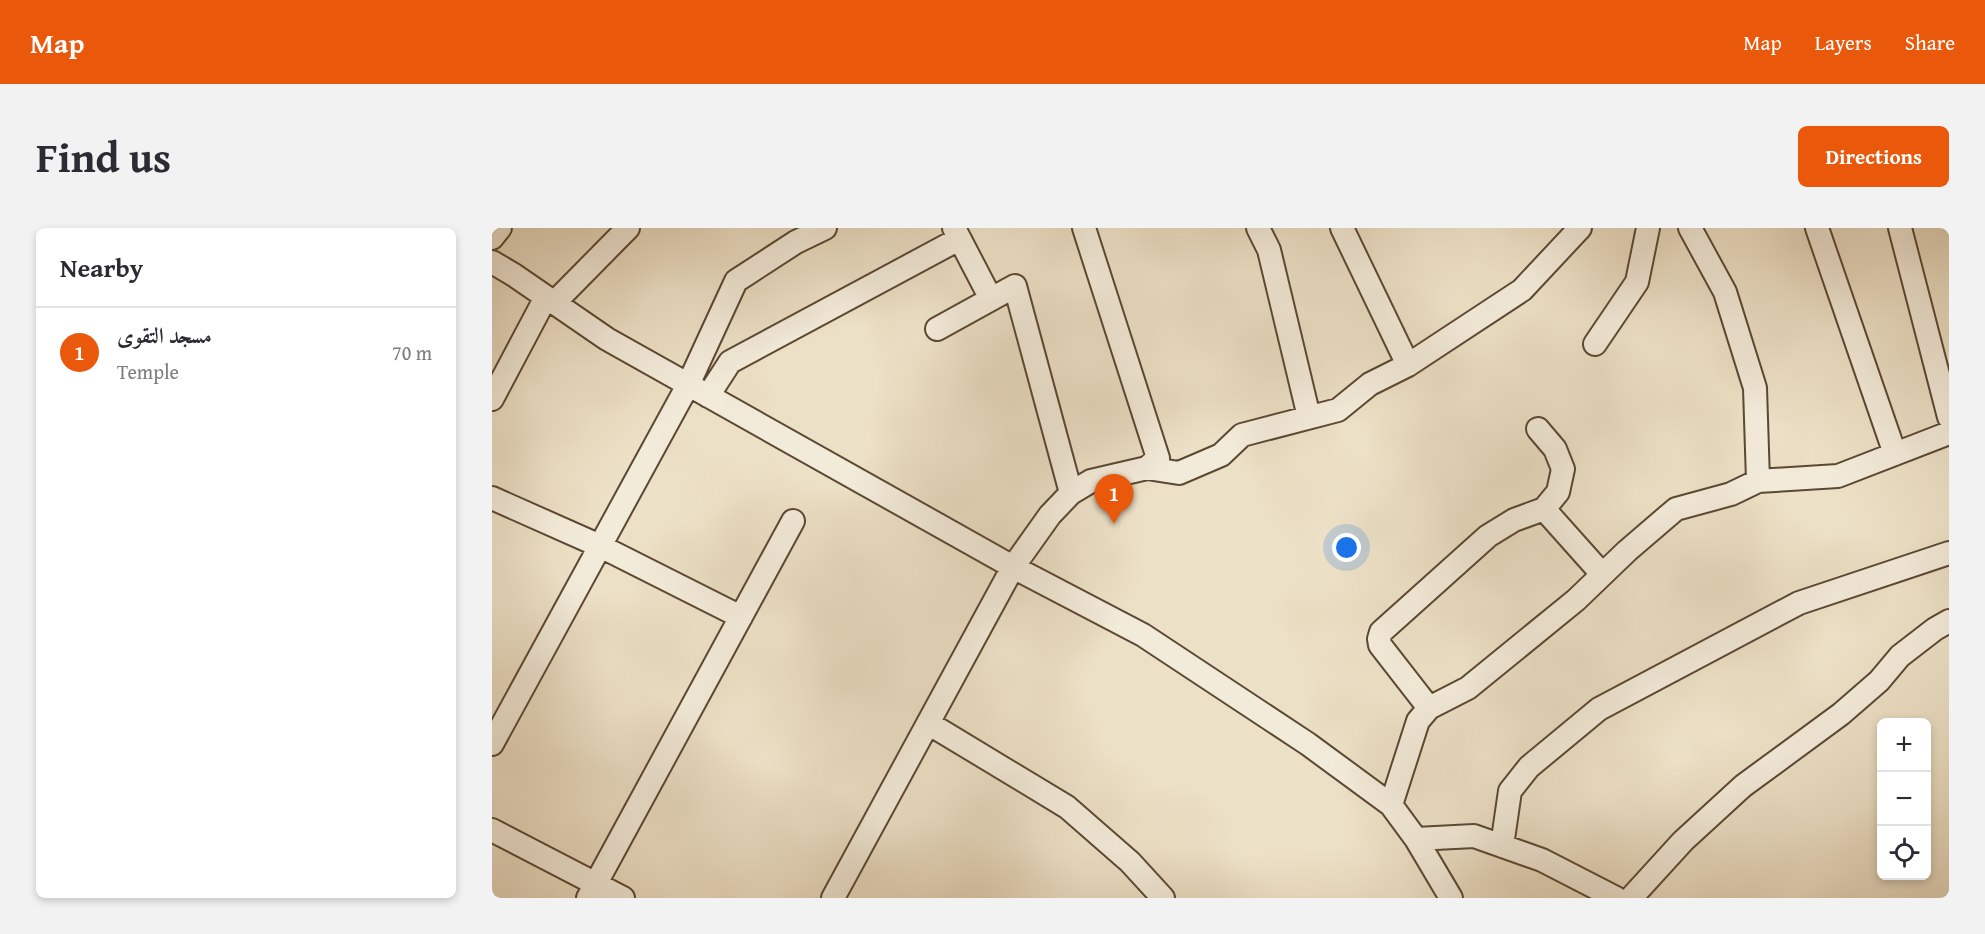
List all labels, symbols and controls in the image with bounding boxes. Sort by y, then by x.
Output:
text: Map [30,22,84,63]
text: Map [1743,27,1782,58]
text: Layers [1815,27,1872,58]
text: Share [1905,27,1955,58]
text: Find us [36,126,171,187]
button: Directions [1798,126,1949,187]
text: Nearby [60,248,143,287]
text: مسجد التقوى [117,319,212,351]
text: 1 [74,338,85,367]
text: 70 m [392,338,432,367]
text: Temple [117,357,179,386]
pin: 1 [1094,474,1134,524]
your location [1332,533,1361,562]
map controls [1877,718,1931,880]
button: + [1877,718,1931,772]
button: − [1877,772,1931,826]
button: locate [1877,826,1931,880]

